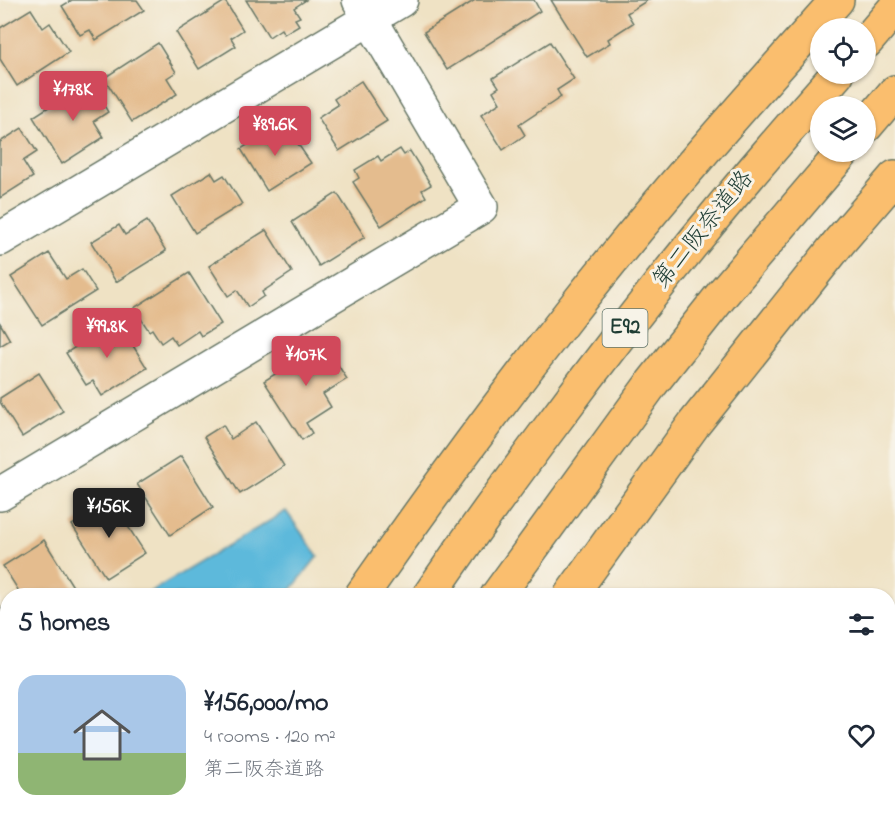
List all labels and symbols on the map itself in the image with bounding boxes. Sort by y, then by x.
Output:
pin: ¥178K [31,71,115,122]
pin: ¥89.6K [226,106,324,157]
street label: 第二阪奈道路 [645,163,763,297]
pin: ¥99.8K [58,308,156,359]
road number: E92 [602,309,648,347]
pin: ¥107K [264,336,348,387]
pin: ¥156K [67,488,151,539]

